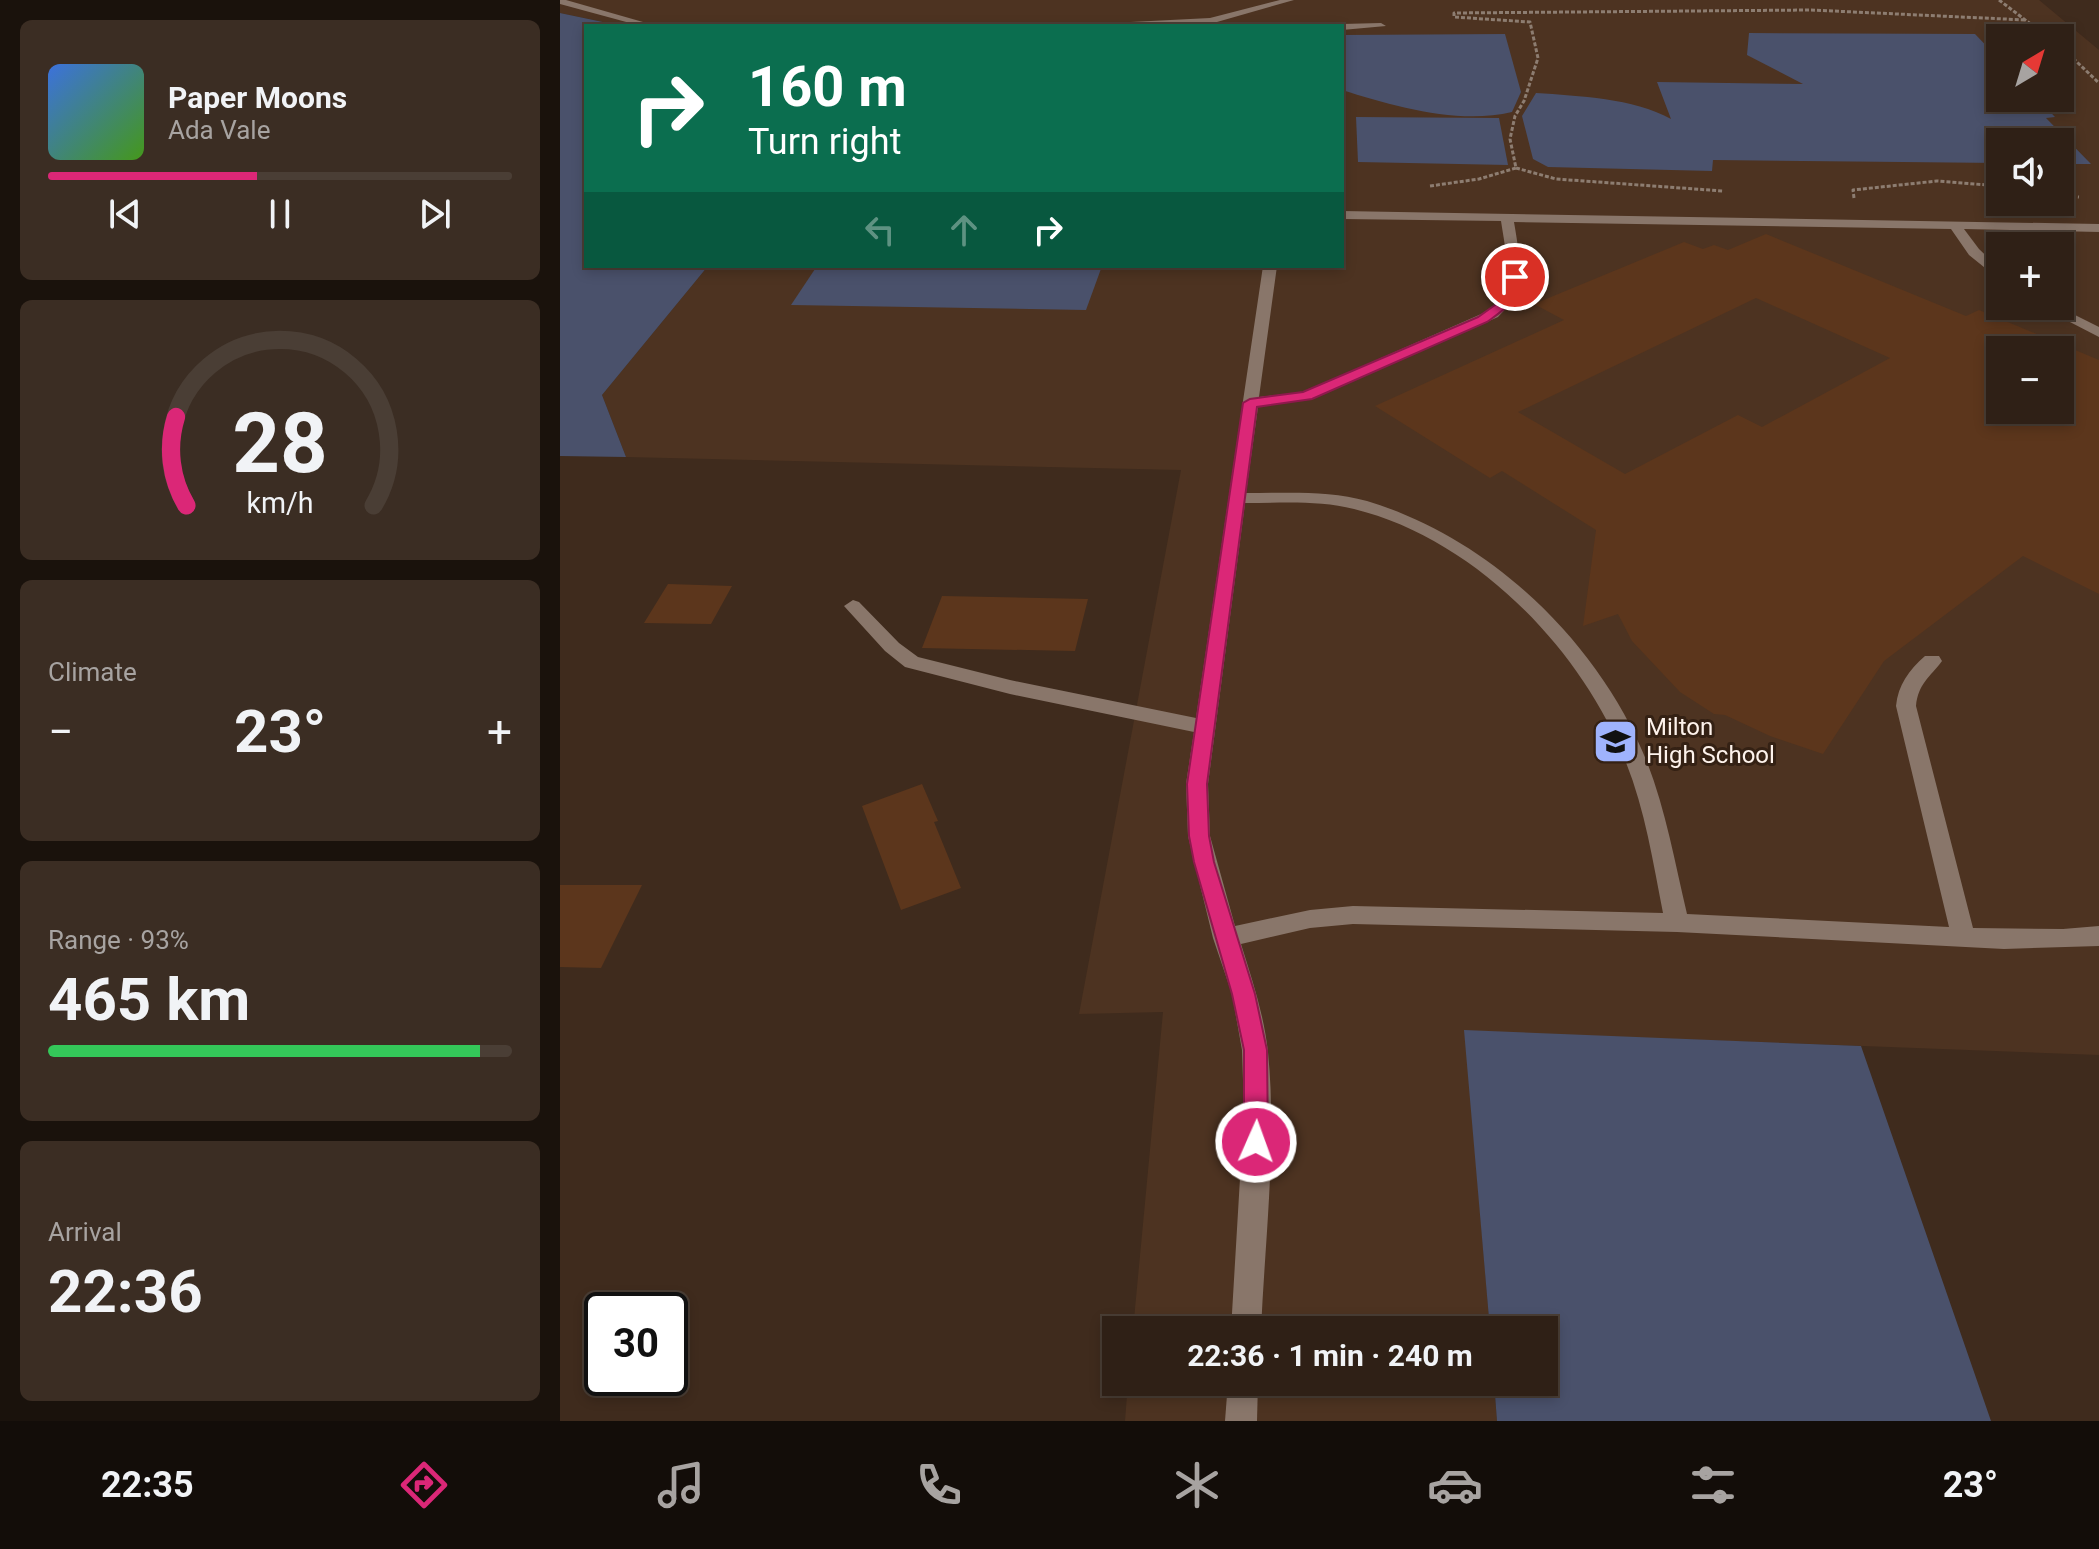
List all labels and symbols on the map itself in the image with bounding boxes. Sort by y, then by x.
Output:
north arrow [1986,24,2074,112]
pin [1481,243,1549,311]
place label: Milton High School [1646,713,1775,769]
school or university icon: Milton High School [1591,717,1639,765]
position arrow [1214,1100,1298,1184]
speed limit sign: 30 [584,1292,688,1396]

